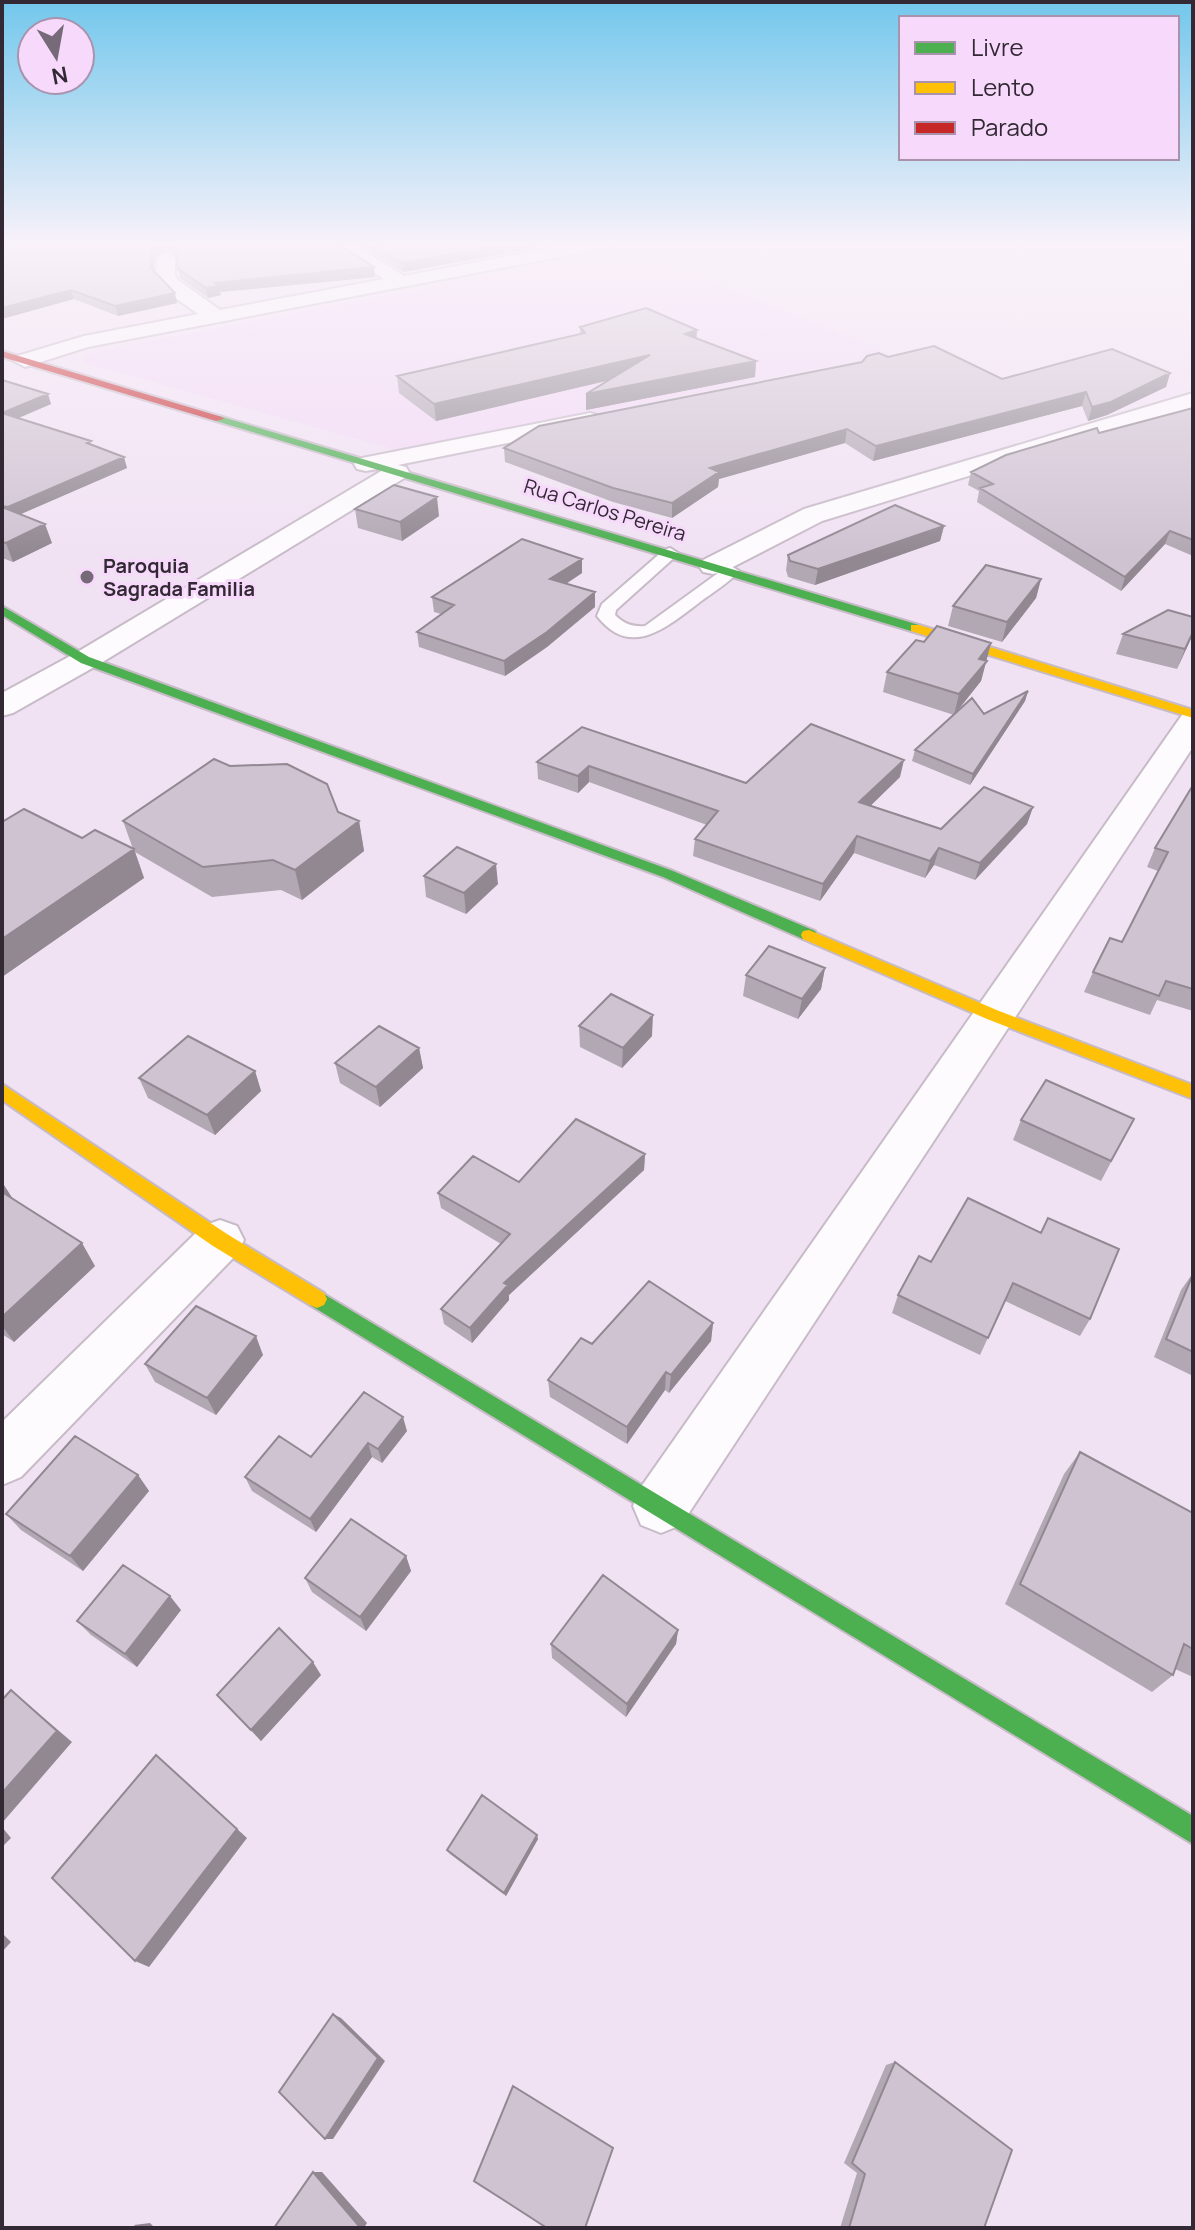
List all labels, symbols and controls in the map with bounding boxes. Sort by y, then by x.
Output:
north arrow [16,16,96,96]
legend [899,16,1179,160]
text: Livre [971,30,1024,63]
text: N [49,59,70,92]
text: Lento [971,70,1035,103]
text: Parado [971,110,1048,143]
street label: Rua Carlos Pereira [521,472,689,547]
place label: Paroquia Sagrada Familia [103,552,255,602]
marker: Paroquia Sagrada Familia [78,568,96,586]

